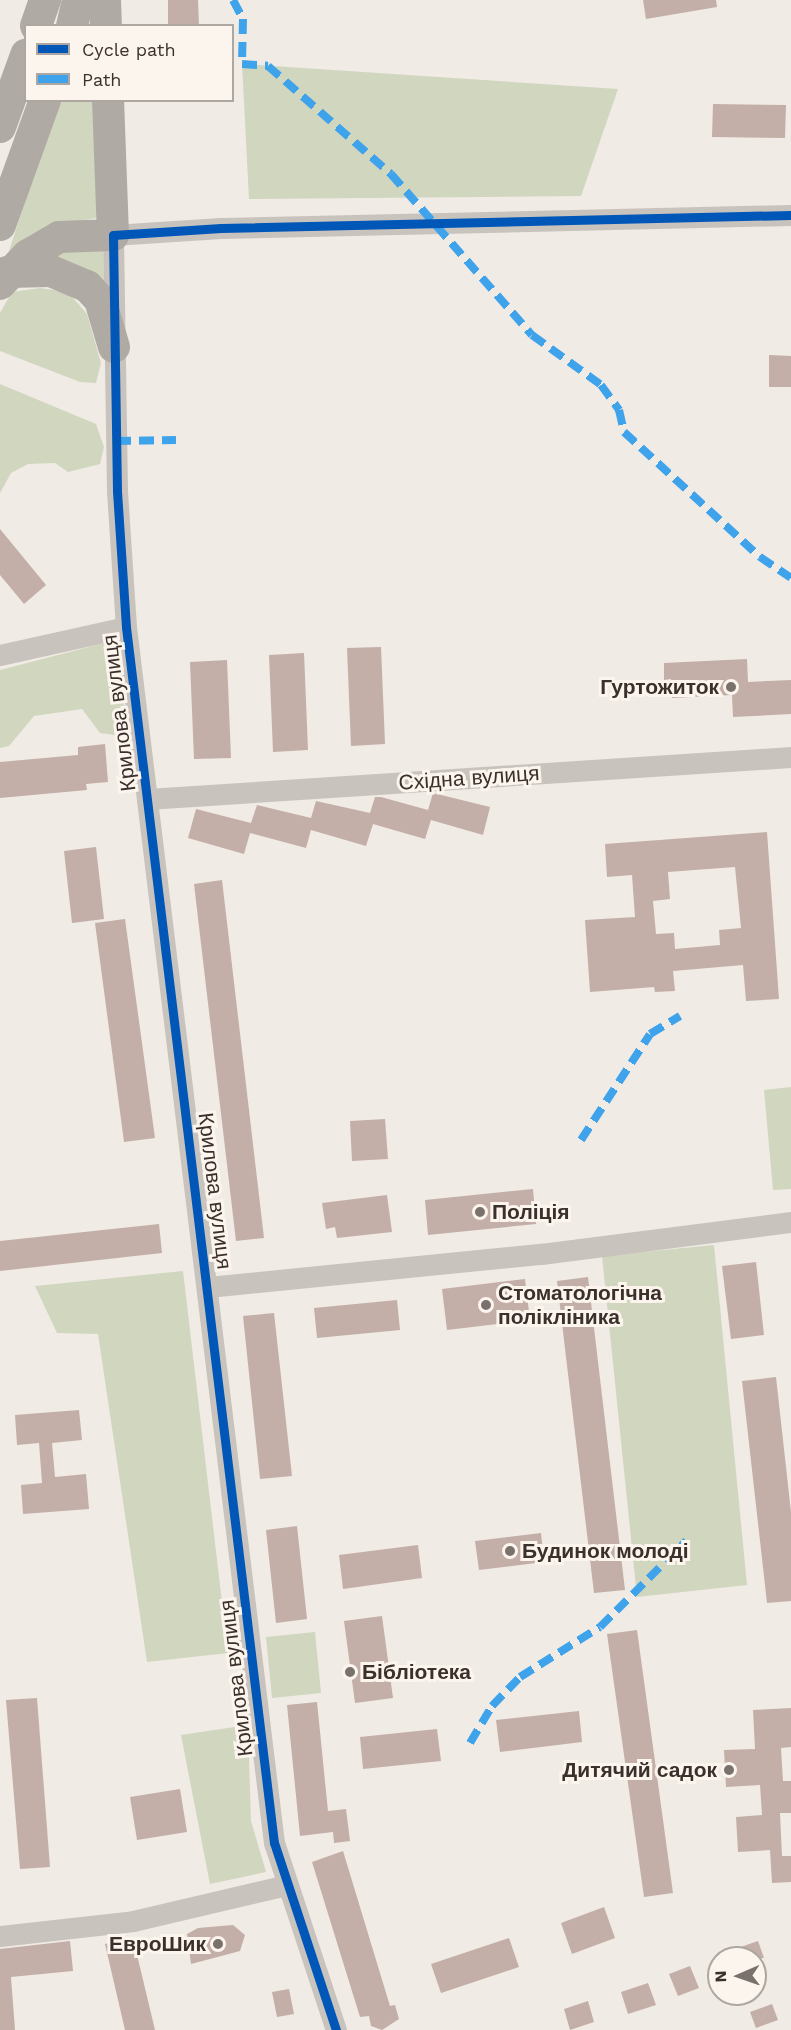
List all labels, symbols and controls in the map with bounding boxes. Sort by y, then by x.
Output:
legend [24,24,234,102]
text: Cycle path [82,39,176,60]
text: Path [82,69,122,90]
street label: Крилова вулиця [97,633,141,793]
place label: Гуртожиток [600,674,719,700]
marker: Гуртожиток [724,680,738,694]
street label: Східна вулиця [398,761,540,795]
street label: Крилова вулиця [193,1111,237,1271]
place label: Поліція [492,1199,570,1225]
marker: Поліція [473,1205,487,1219]
place label: Стоматологічна полікліника [498,1280,662,1330]
marker: Стоматологічна полікліника [479,1298,493,1312]
place label: Будинок молоді [522,1538,689,1564]
marker: Будинок молоді [503,1544,517,1558]
street label: Крилова вулиця [214,1598,258,1758]
place label: Бібліотека [362,1659,471,1685]
marker: Бібліотека [343,1665,357,1679]
place label: Дитячий садок [562,1757,717,1783]
marker: Дитячий садок [722,1763,736,1777]
place label: ЕвроШик [109,1931,206,1957]
marker: ЕвроШик [211,1937,225,1951]
north arrow [707,1946,767,2006]
text: N [711,1970,730,1983]

